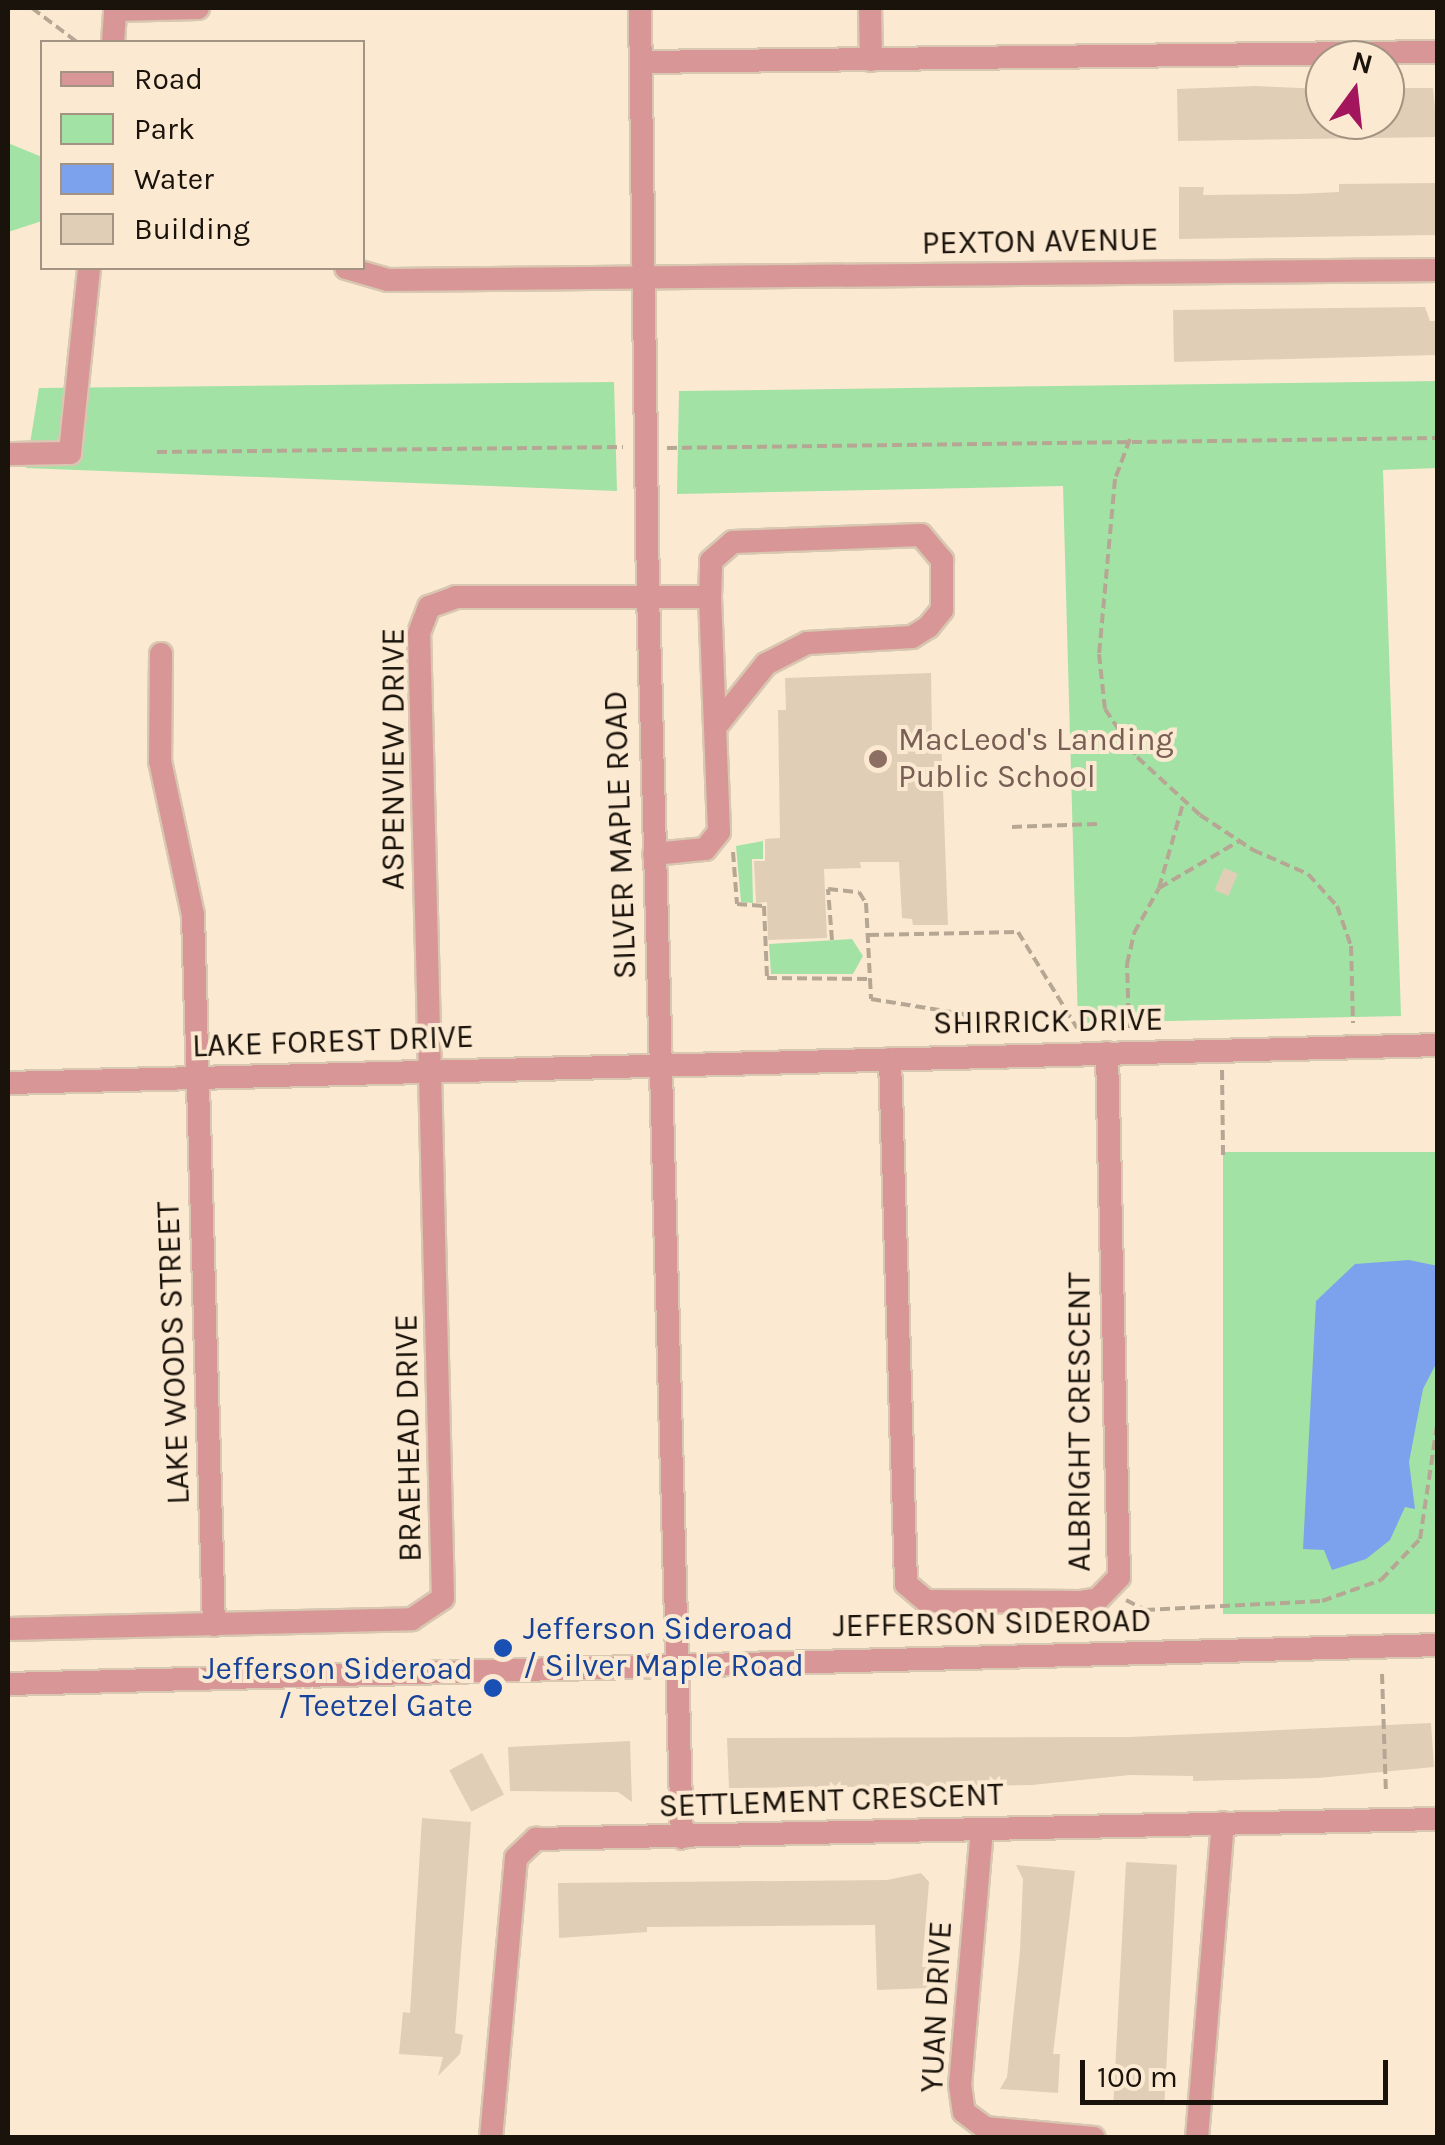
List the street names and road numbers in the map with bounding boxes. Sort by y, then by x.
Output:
street label: PEXTON AVENUE [921,221,1159,263]
street label: ASPENVIEW DRIVE [375,628,413,890]
street label: SILVER MAPLE ROAD [597,690,645,980]
street label: SHIRRICK DRIVE [933,1001,1163,1043]
street label: LAKE FOREST DRIVE [191,1018,475,1066]
street label: LAKE WOODS STREET [150,1201,198,1505]
street label: ALBRIGHT CRESCENT [1061,1272,1099,1572]
street label: BRAEHEAD DRIVE [388,1314,430,1562]
street label: JEFFERSON SIDEROAD [832,1602,1152,1646]
street label: SETTLEMENT CRESCENT [658,1776,1004,1826]
street label: YUAN DRIVE [913,1920,961,2094]

